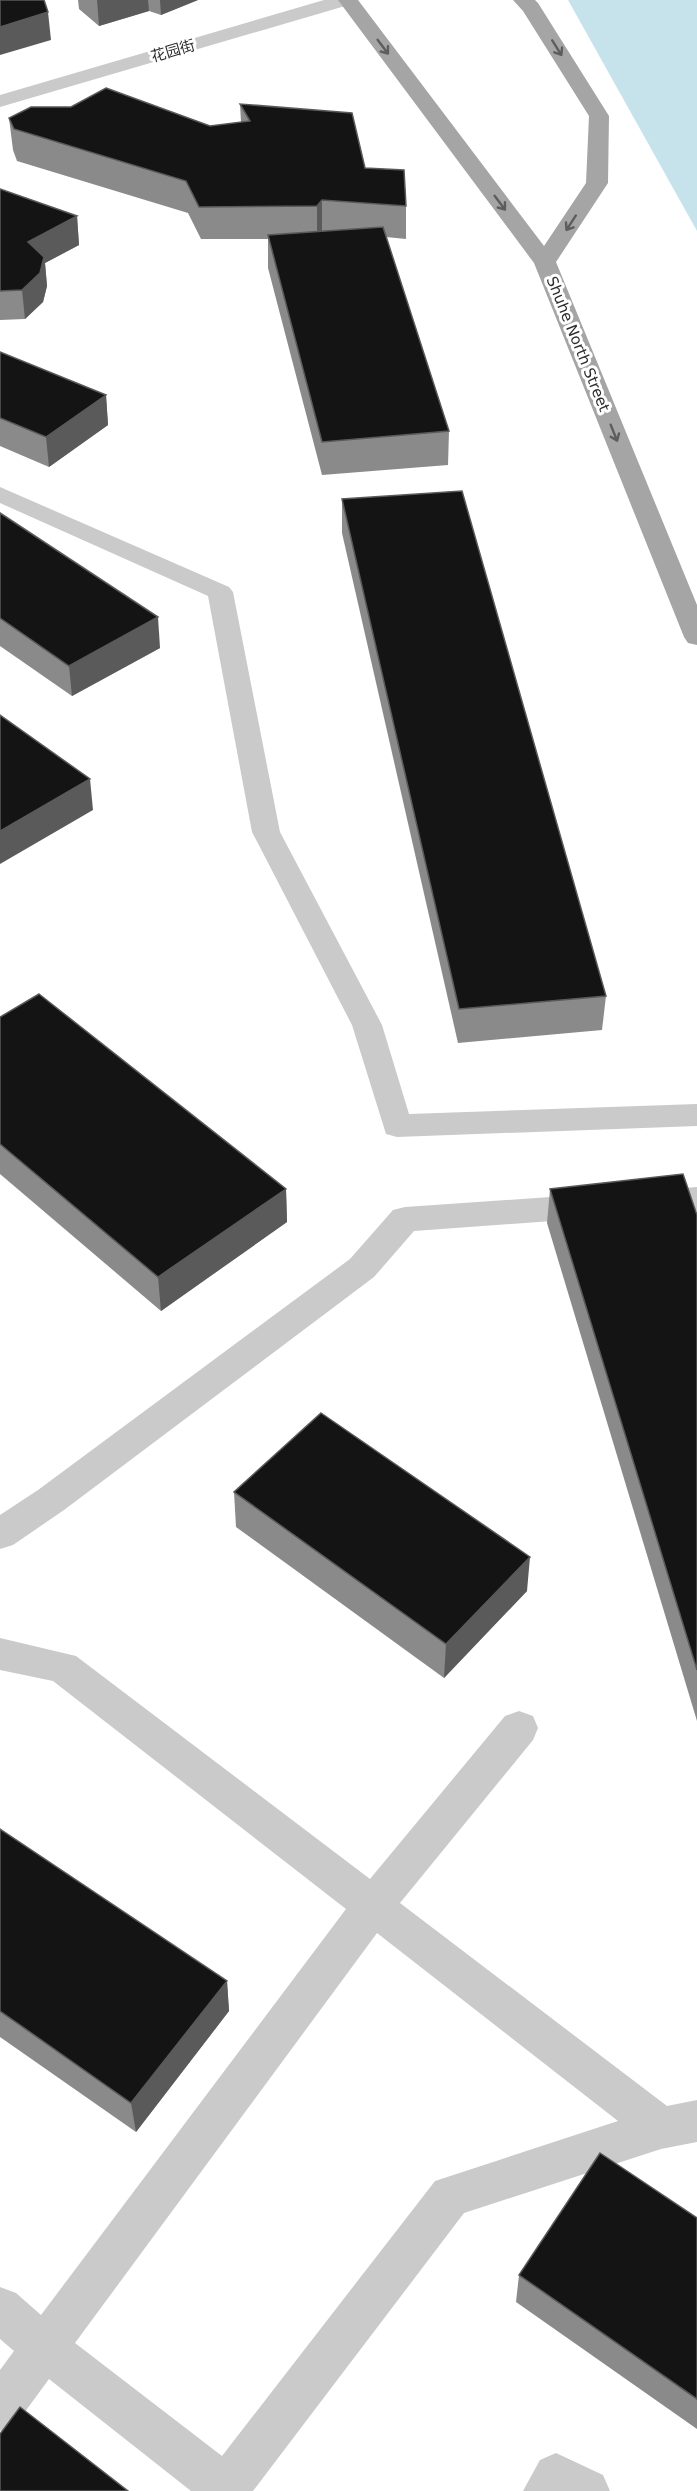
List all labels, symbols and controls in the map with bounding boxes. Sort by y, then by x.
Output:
street label: 花园街 [149,36,197,66]
one-way arrow [377,38,390,54]
one-way arrow [551,39,563,56]
one-way arrow [494,194,507,210]
one-way arrow [565,214,577,231]
street label: Shuhe North Street [543,274,613,414]
one-way arrow [609,423,620,442]

